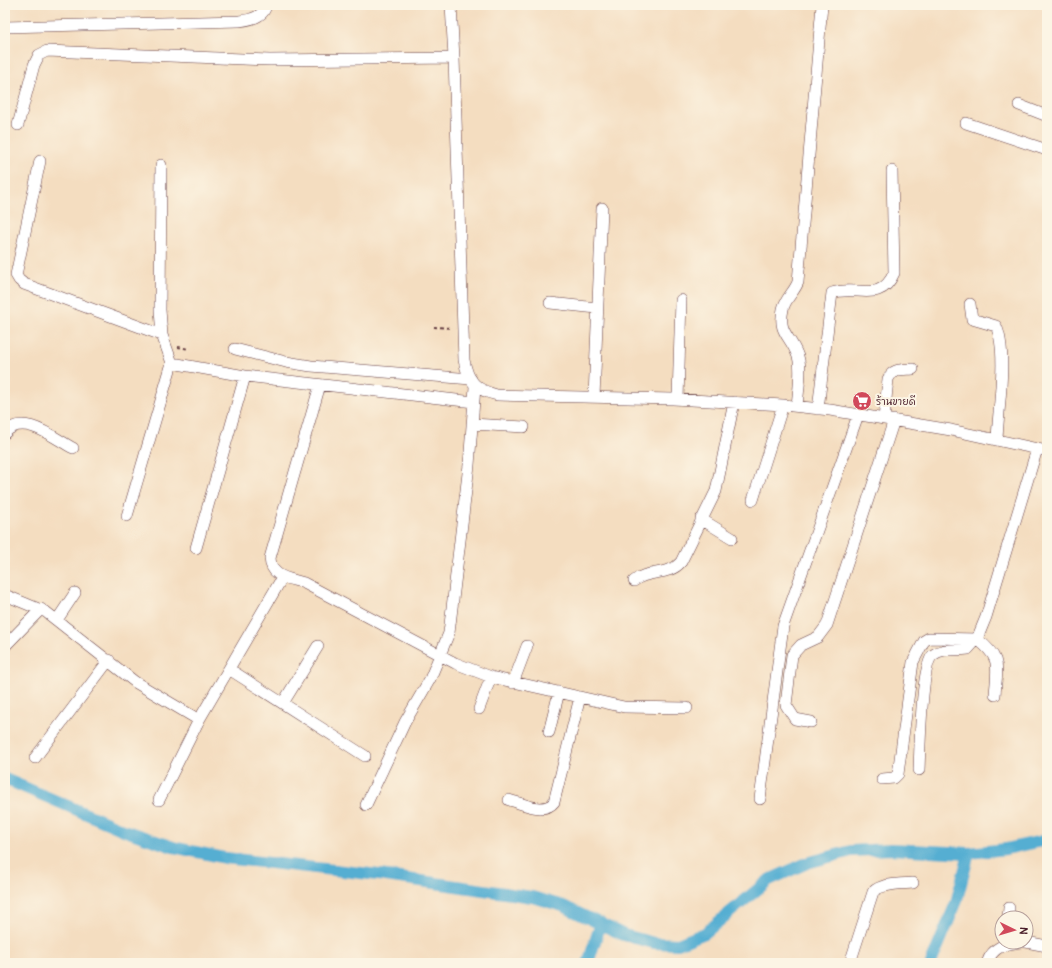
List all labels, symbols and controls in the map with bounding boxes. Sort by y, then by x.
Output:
supermarket icon: ร้านขายดี [851,390,873,412]
place label: ร้านขายดี [876,395,916,408]
north arrow [994,910,1034,950]
text: N [1017,927,1030,936]

